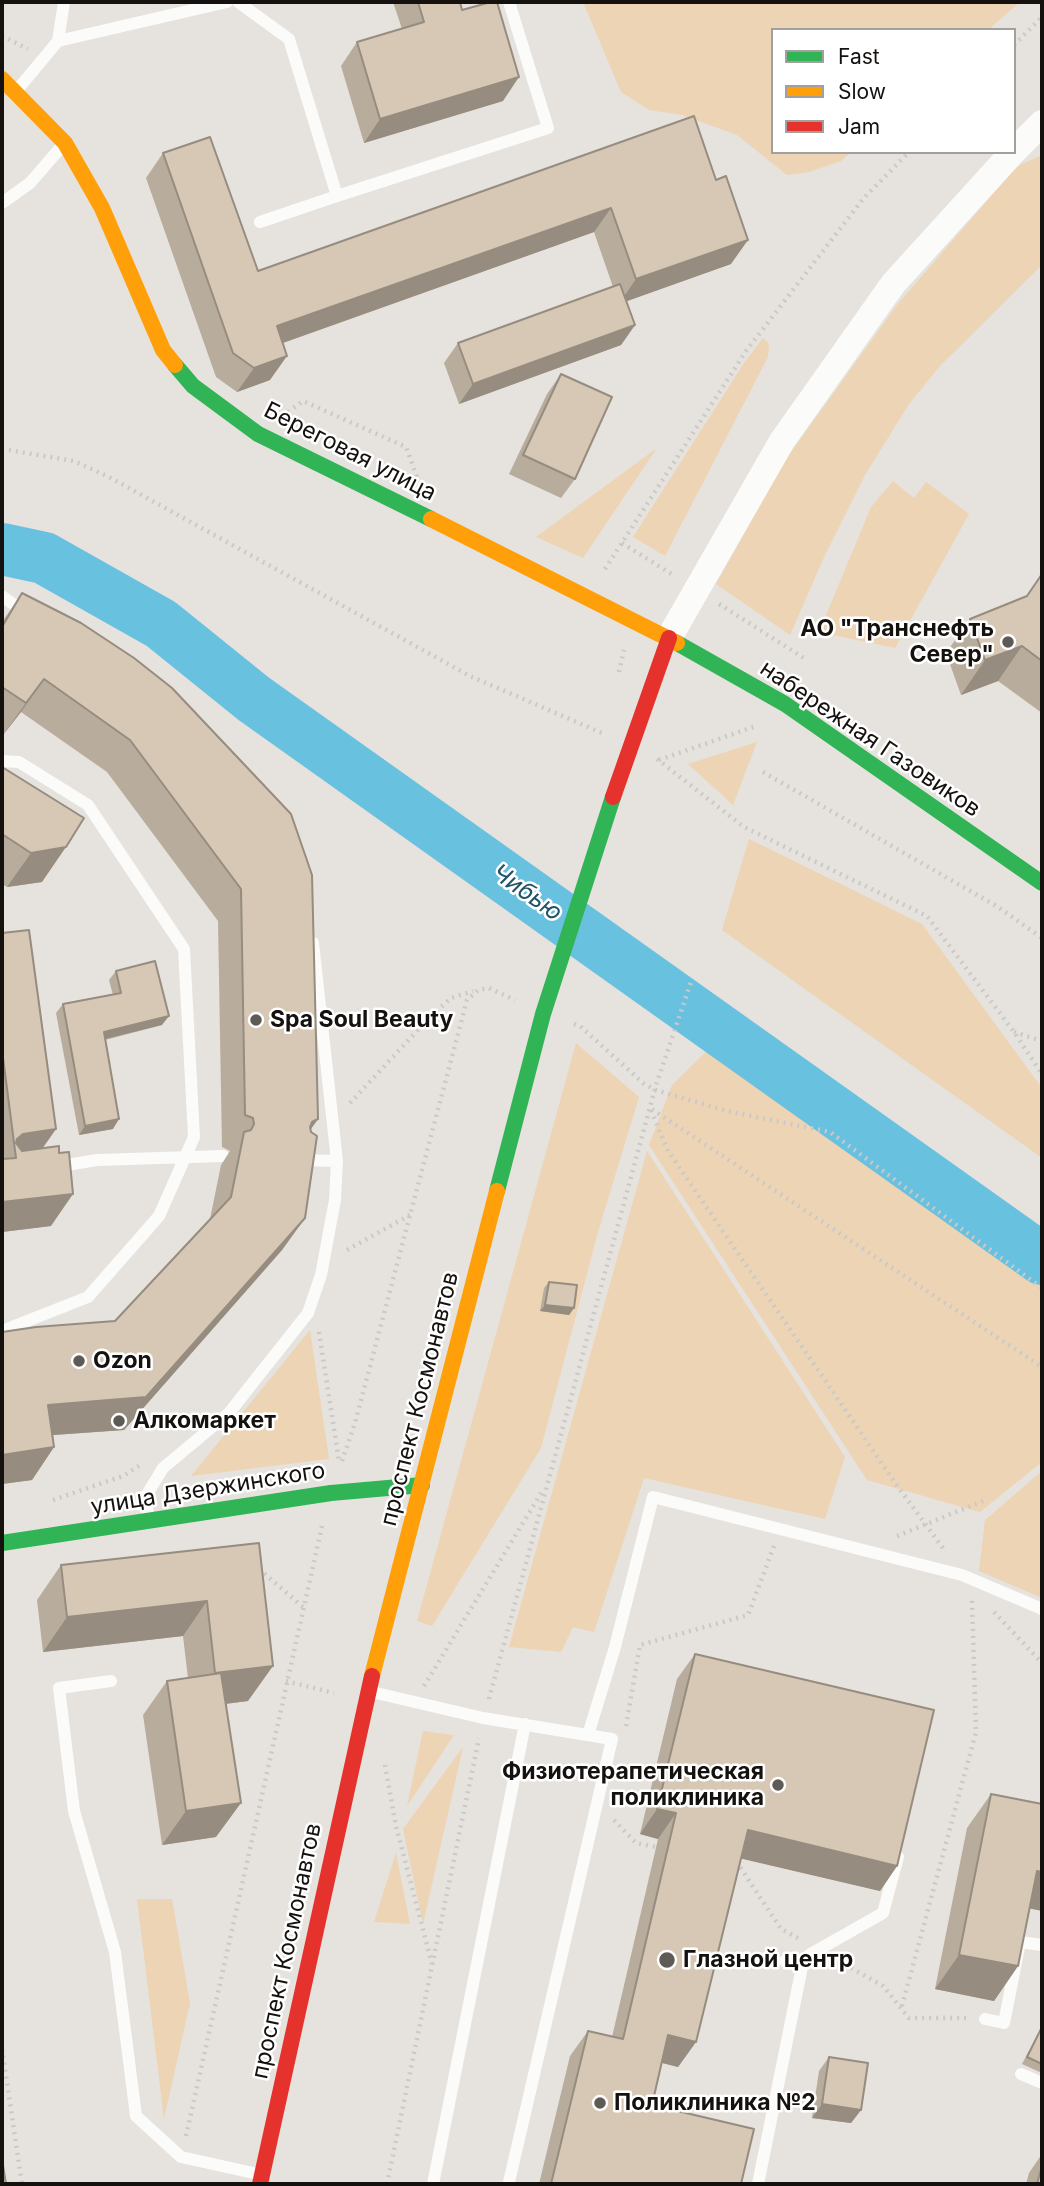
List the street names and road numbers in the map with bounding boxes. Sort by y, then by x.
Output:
street label: Береговая улица [259,397,441,507]
street label: набережная Газовиков [755,655,985,823]
street label: проспект Космонавтов [375,1269,465,1529]
street label: улица Дзержинского [89,1457,327,1521]
street label: проспект Космонавтов [246,1821,328,2081]

